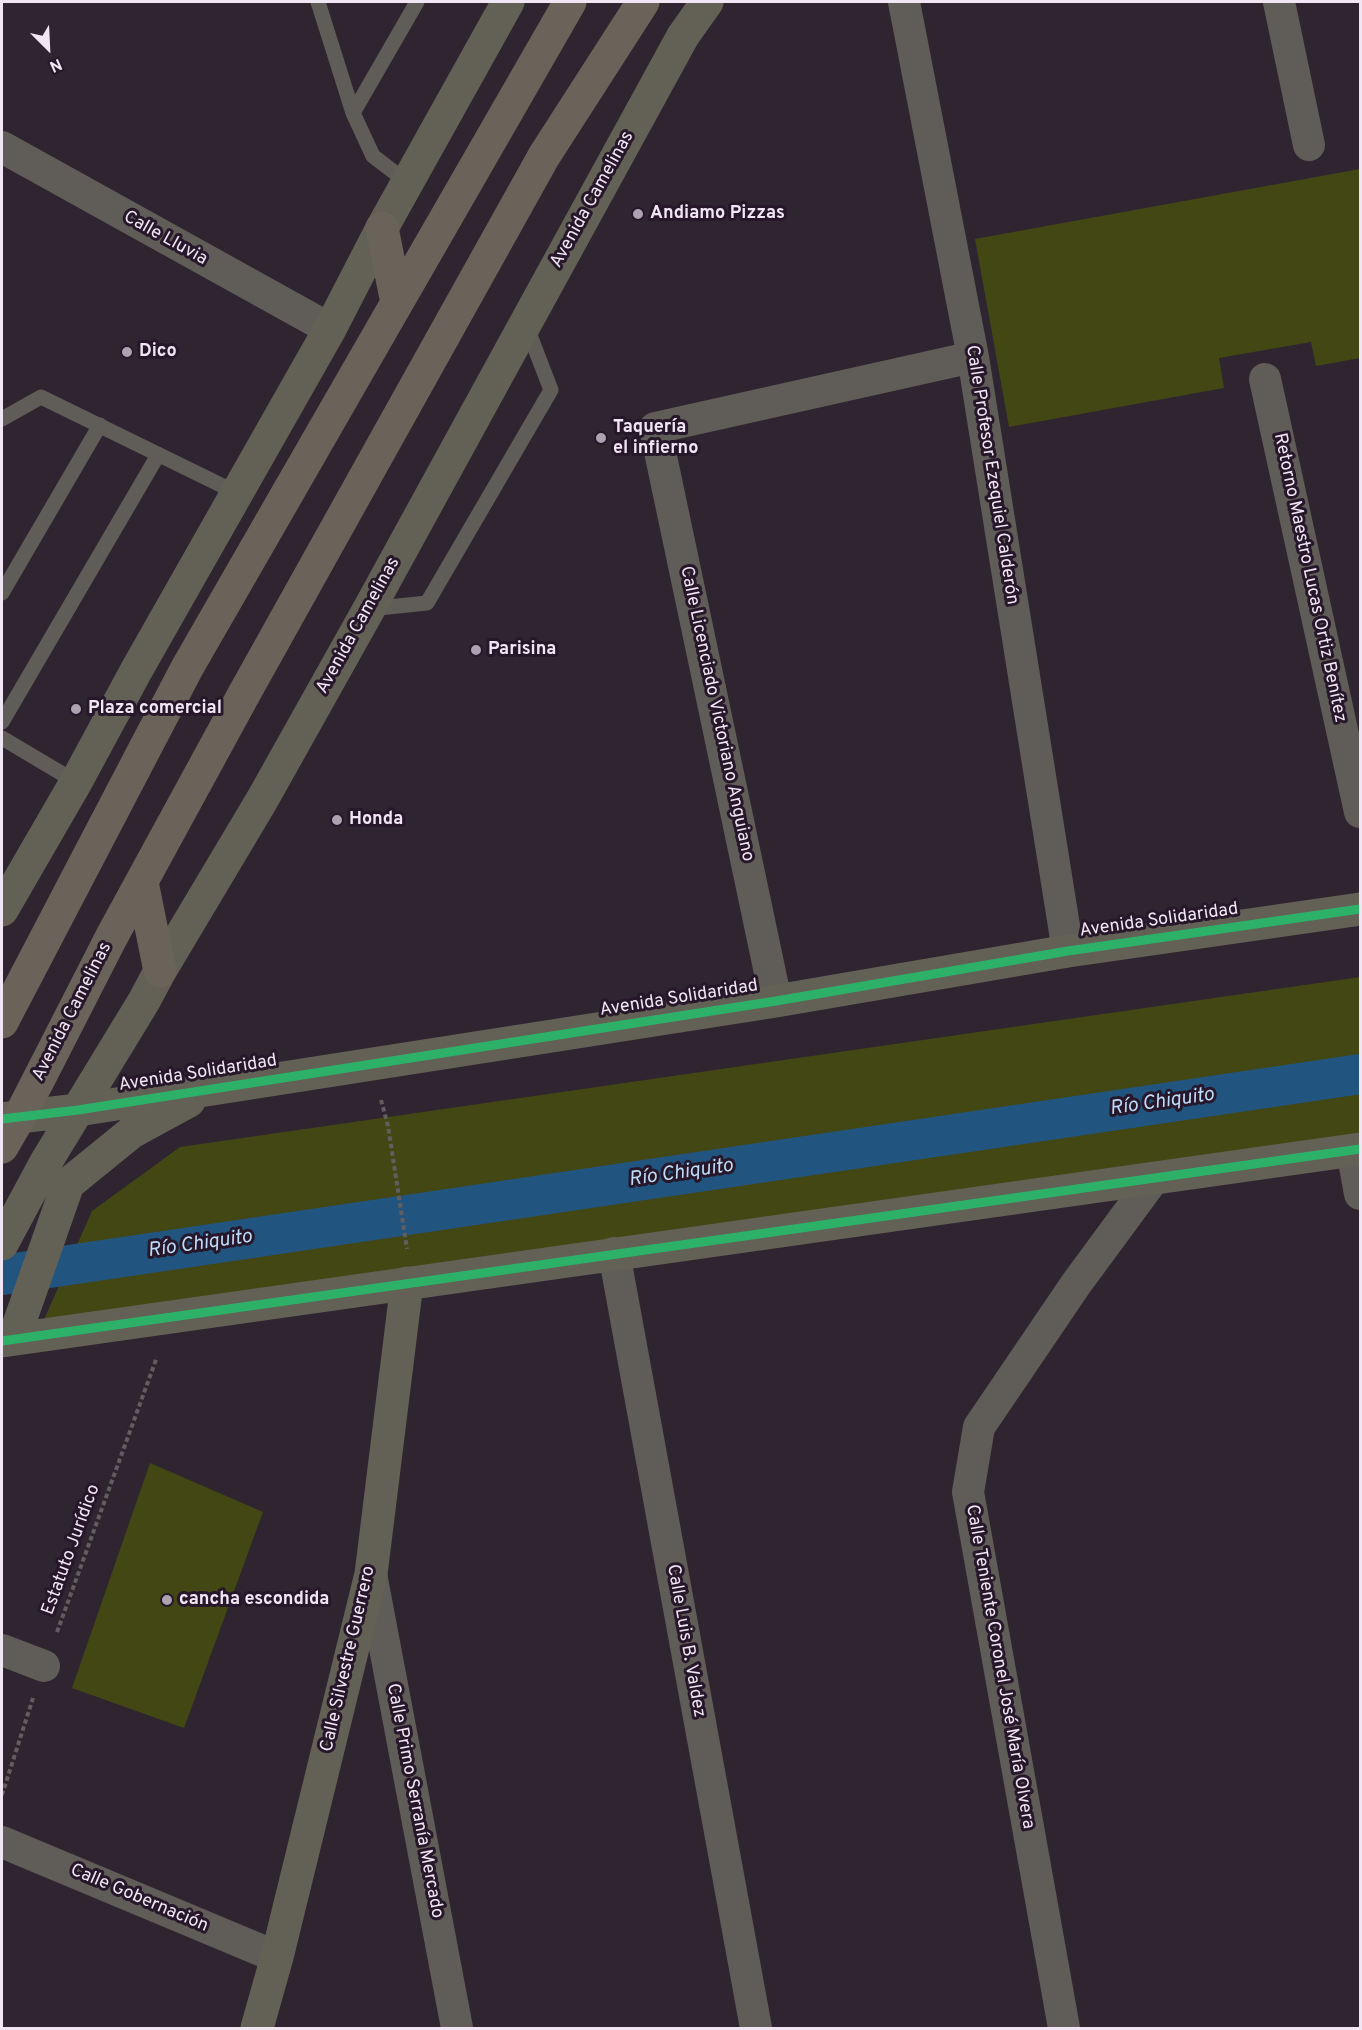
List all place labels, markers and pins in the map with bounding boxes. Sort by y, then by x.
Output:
place label: Andiamo Pizzas [650,203,785,225]
marker: Andiamo Pizzas [631,207,645,221]
place label: Dico [139,341,177,363]
marker: Dico [120,345,134,359]
place label: Taquería el infierno [613,417,698,460]
marker: Taquería el infierno [594,431,608,445]
place label: Parisina [488,639,556,661]
marker: Parisina [469,643,483,657]
place label: Plaza comercial [88,698,222,720]
marker: Plaza comercial [69,702,83,716]
place label: Honda [349,809,403,831]
marker: Honda [330,813,344,827]
place label: cancha escondida [179,1589,329,1611]
marker: cancha escondida [160,1593,174,1607]

